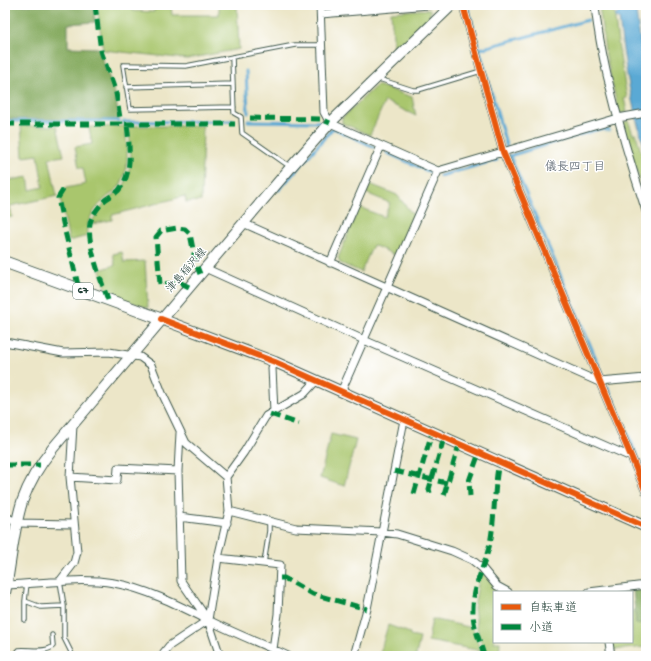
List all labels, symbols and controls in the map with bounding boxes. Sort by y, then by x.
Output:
district label: 儀長四丁目 [545,160,605,175]
street label: 津島稲沢線 [164,246,210,296]
road number: 67 [73,283,93,299]
legend [493,591,633,643]
text: 自転車道 [529,601,577,616]
text: 小道 [529,621,553,636]

